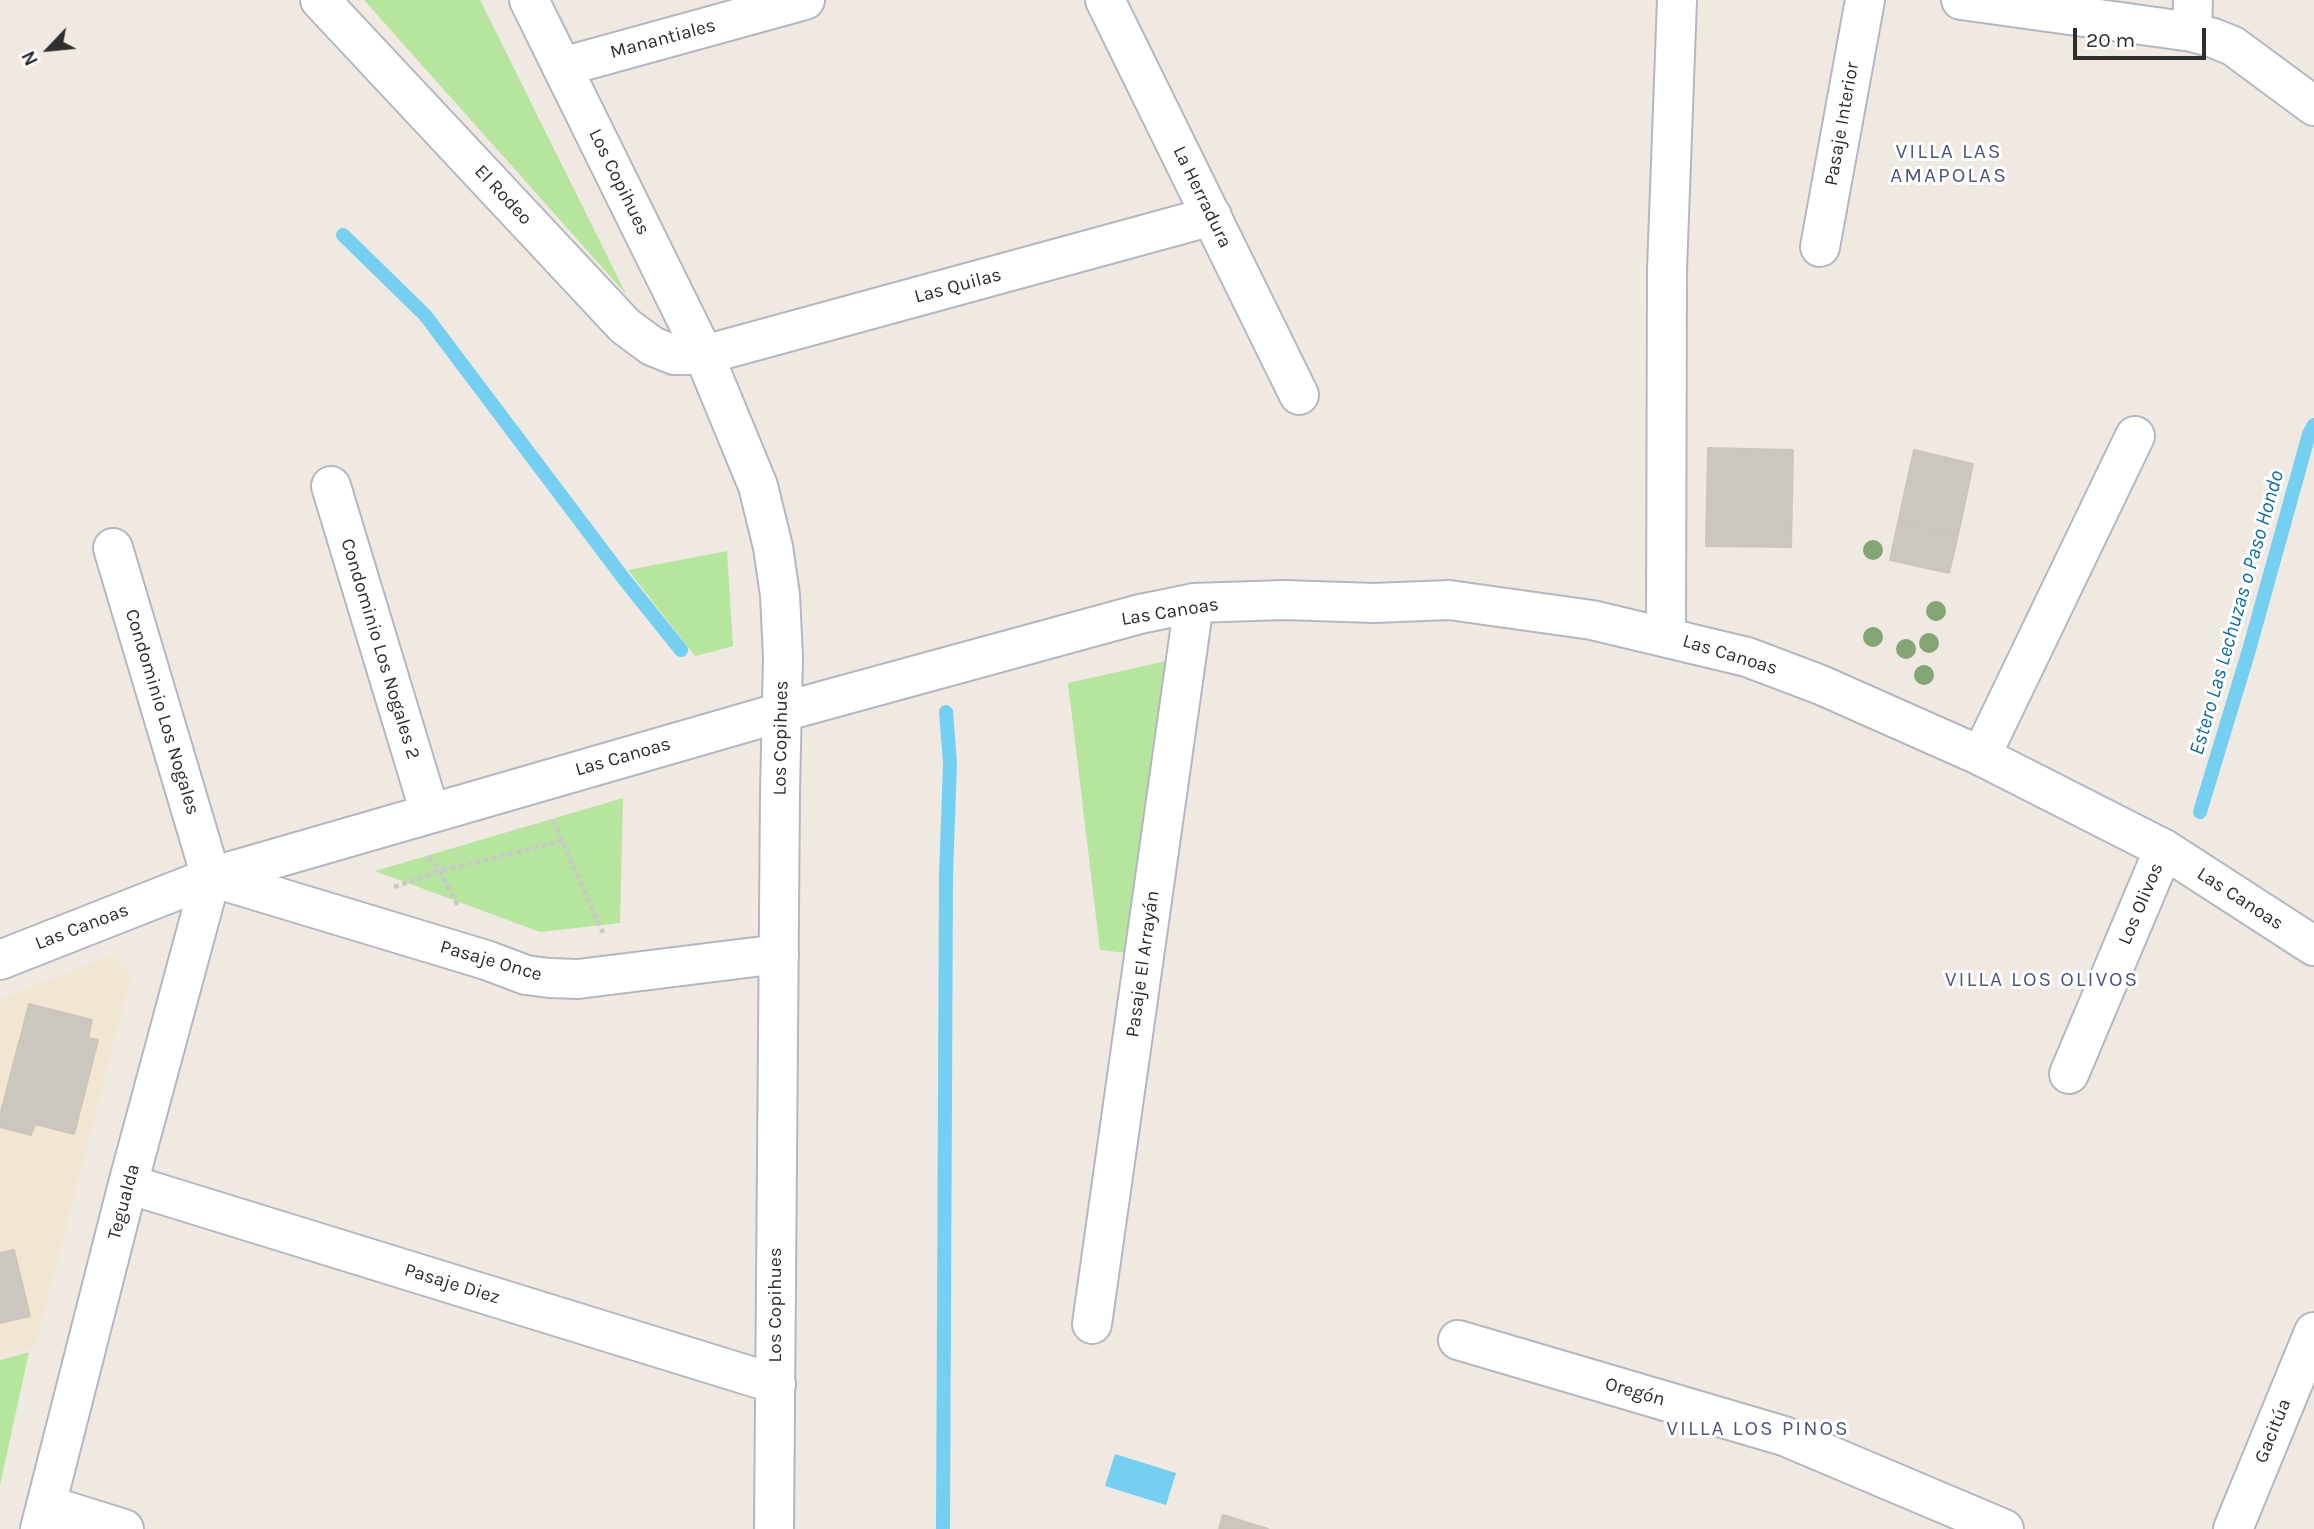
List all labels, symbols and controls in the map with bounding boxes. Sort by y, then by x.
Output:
north arrow [14,14,84,84]
street label: Manantiales [608,14,718,64]
scale bar [2076,14,2209,58]
text: 20 m [2086,28,2135,52]
text: N [17,47,43,69]
street label: Pasaje Interior [1820,60,1864,188]
street label: Los Copihues [583,125,655,239]
district label: VILLA LAS AMAPOLAS [1891,139,2007,189]
street label: La Herradura [1168,142,1236,252]
street label: El Rodeo [469,160,537,230]
street label: Las Quilas [912,263,1004,309]
water label: Estero Las Lechuzas o Paso Hondo [2184,468,2290,758]
street label: Condominio Los Nogales 2 [336,536,424,762]
street label: Las Canoas [1120,593,1220,631]
street label: Condominio Los Nogales [120,606,204,818]
street label: Las Canoas [1680,630,1780,680]
street label: Los Copihues [769,680,793,796]
street label: Las Canoas [573,733,673,781]
street label: Los Olivos [2114,860,2168,948]
street label: Las Canoas [2193,863,2287,935]
street label: Pasaje El Arrayán [1121,889,1165,1039]
street label: Las Canoas [32,899,132,955]
street label: Pasaje Once [437,936,545,986]
district label: VILLA LOS OLIVOS [1947,967,2137,993]
street label: Tegualda [103,1162,145,1242]
street label: Los Copihues [765,1247,787,1363]
street label: Pasaje Diez [402,1259,502,1309]
street label: Oregón [1602,1373,1668,1411]
street label: Gacitúa [2250,1396,2296,1466]
district label: VILLA LOS PINOS [1668,1416,1848,1442]

